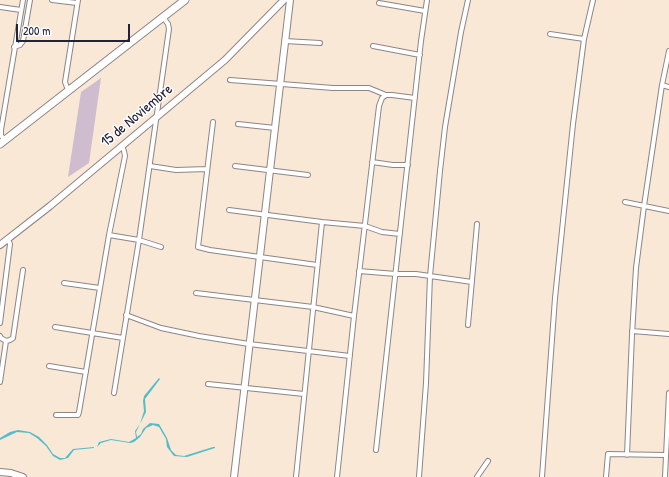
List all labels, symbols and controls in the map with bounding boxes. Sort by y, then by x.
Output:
scale bar [18,16,132,42]
text: 200 m [23,22,50,39]
street label: 15 de Noviembre [98,81,176,151]

